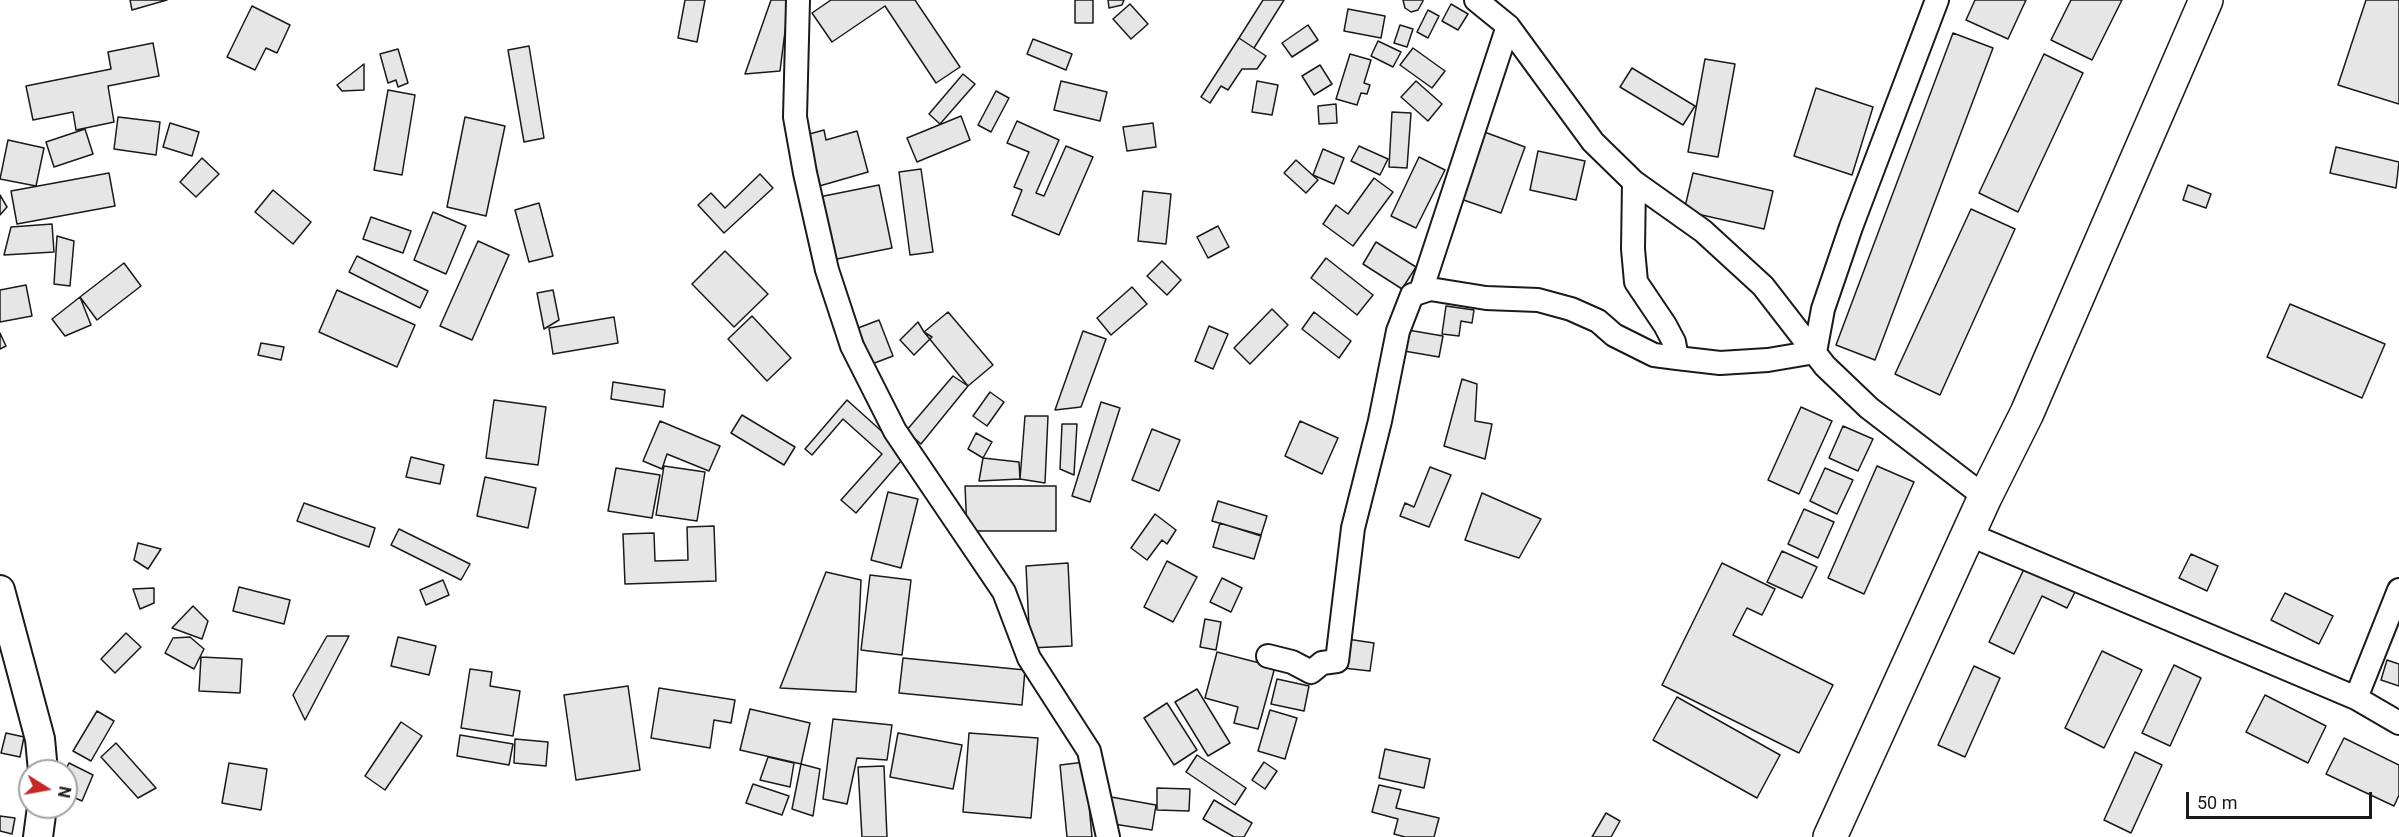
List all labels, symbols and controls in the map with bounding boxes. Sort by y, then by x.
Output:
north arrow [18,759,78,819]
scale bar [2189,780,2375,818]
text: N [54,785,75,799]
text: 50 m [2197,792,2237,813]

